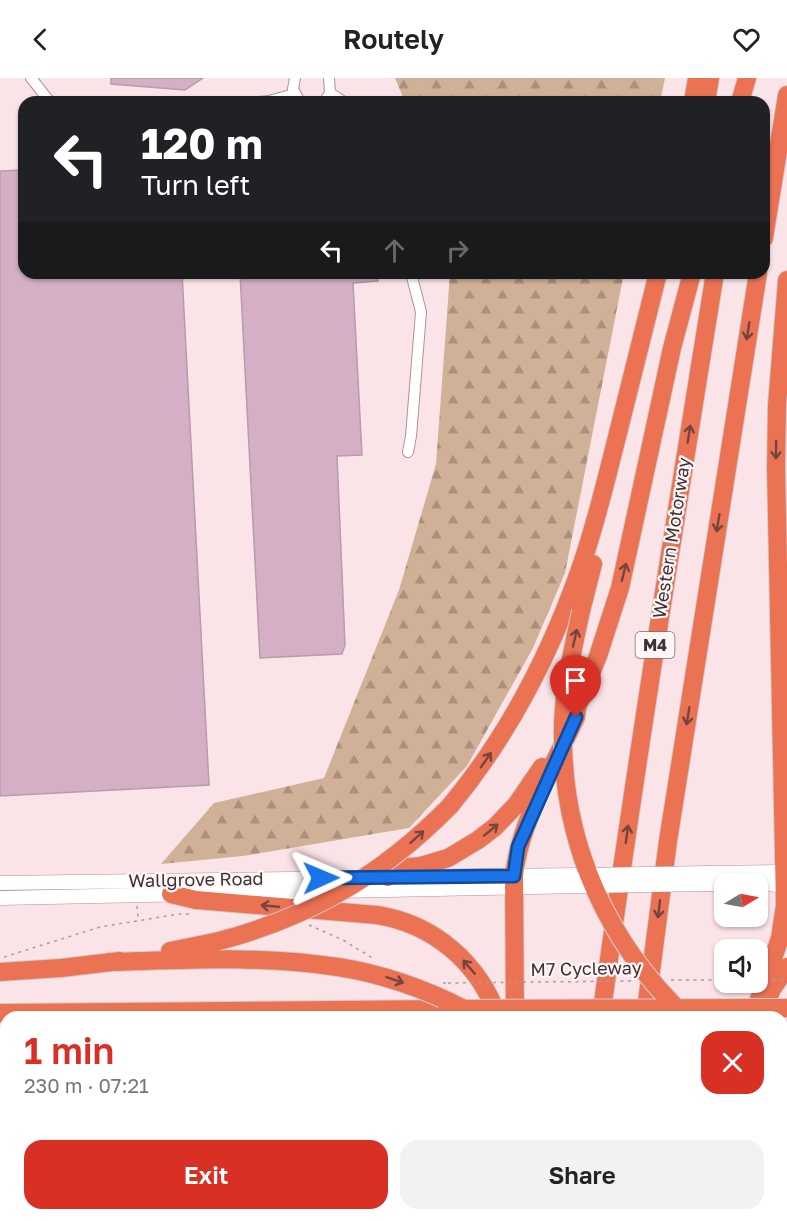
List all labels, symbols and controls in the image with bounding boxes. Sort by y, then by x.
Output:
icon: back [24,23,57,56]
text: Routely [343,23,444,55]
icon: heart [730,23,763,56]
text: 120 m [141,118,263,168]
icon: left [42,120,120,198]
text: Turn left [141,169,250,201]
icon: left [315,234,348,267]
icon: ahead [378,234,411,267]
icon: right [441,234,474,267]
one-way arrow [742,320,753,340]
one-way arrow [684,425,695,444]
one-way arrow [770,440,782,460]
street label: Western Motorway [647,456,695,620]
one-way arrow [712,513,723,533]
one-way arrow [618,563,630,582]
one-way arrow [570,629,581,648]
road number: M4 [636,632,674,658]
pin [550,655,601,717]
icon: arrive [559,664,592,697]
one-way arrow [682,706,693,725]
one-way arrow [480,752,492,768]
one-way arrow [483,823,499,836]
one-way arrow [621,825,632,845]
one-way arrow [409,830,424,844]
position arrow [289,846,353,910]
street label: Wallgrove Road [128,867,264,891]
north arrow [714,873,768,927]
map controls [714,873,768,993]
one-way arrow [653,898,664,918]
one-way arrow [260,900,280,911]
button: sound [714,939,768,993]
street label: M7 Cycleway [530,956,642,980]
one-way arrow [462,960,476,975]
one-way arrow [385,975,404,986]
text: 1 min [24,1029,114,1072]
button: close [701,1031,764,1094]
text: 230 m · 07:21 [24,1073,149,1097]
button: Exit [24,1140,388,1209]
button: Share [400,1140,764,1209]

